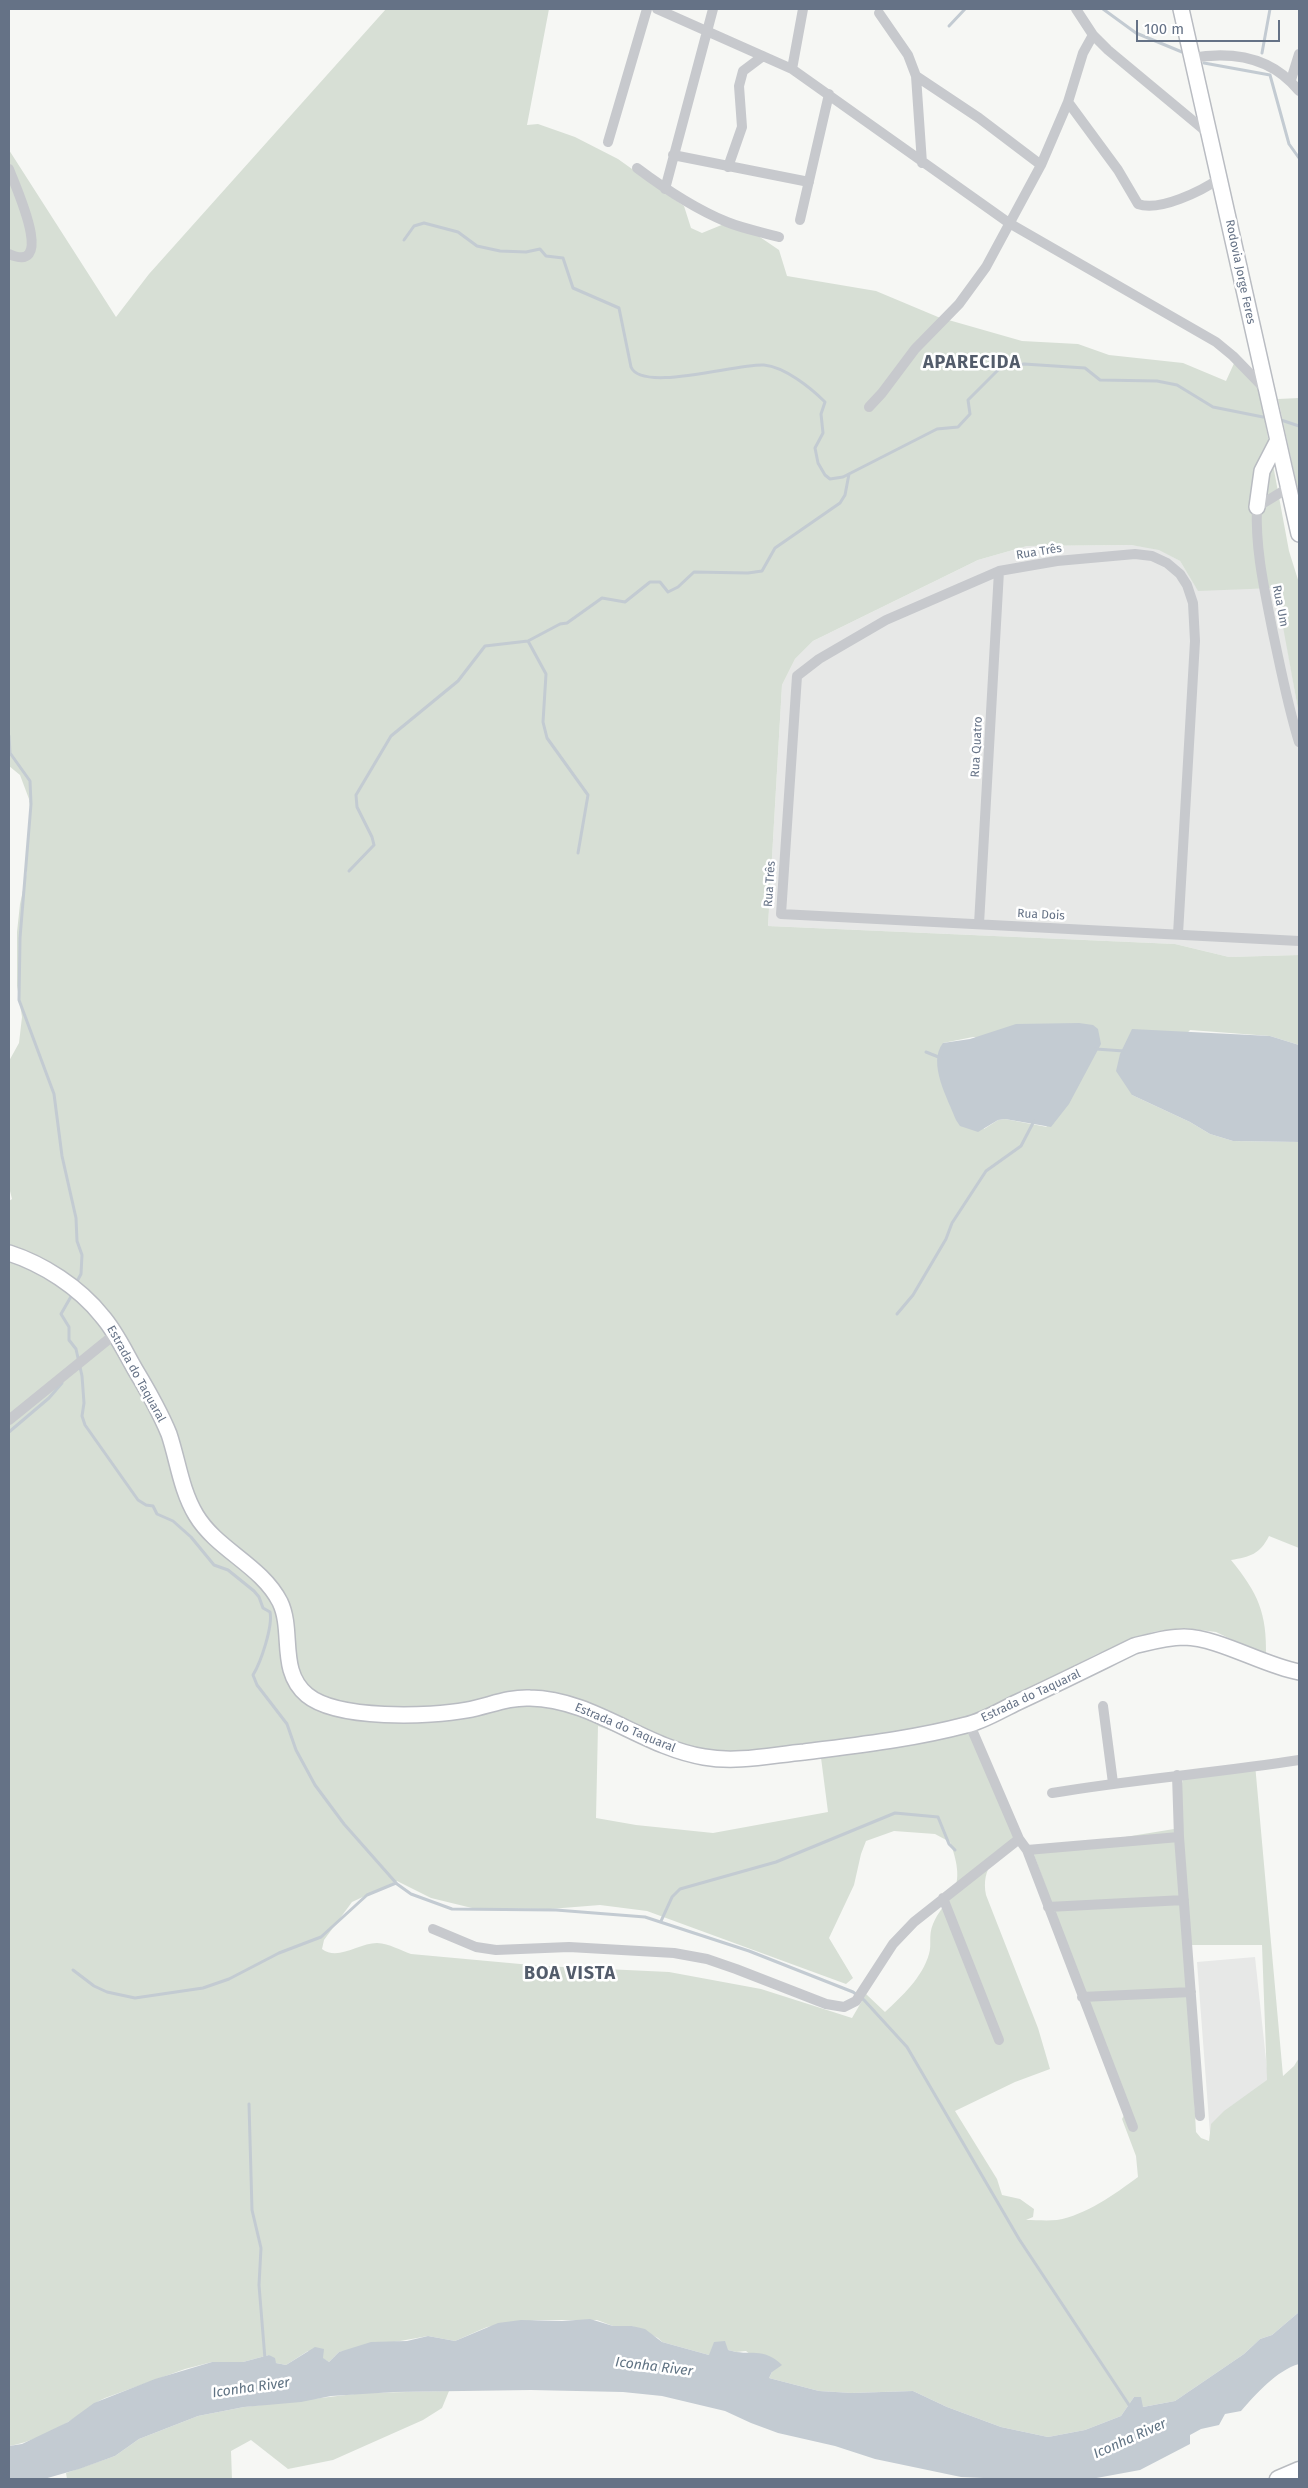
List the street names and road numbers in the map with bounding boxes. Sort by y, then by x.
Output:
street label: Rodovia Jorge Feres [1222,218,1258,326]
street label: Rua Três [1015,541,1063,563]
street label: Rua Um [1269,584,1291,628]
street label: Rua Quatro [968,716,986,778]
street label: Rua Três [761,860,779,908]
street label: Rua Dois [1017,907,1065,923]
street label: Estrada do Taquaral [103,1323,169,1425]
street label: Estrada do Taquaral [979,1667,1083,1725]
street label: Estrada do Taquaral [572,1700,678,1756]

